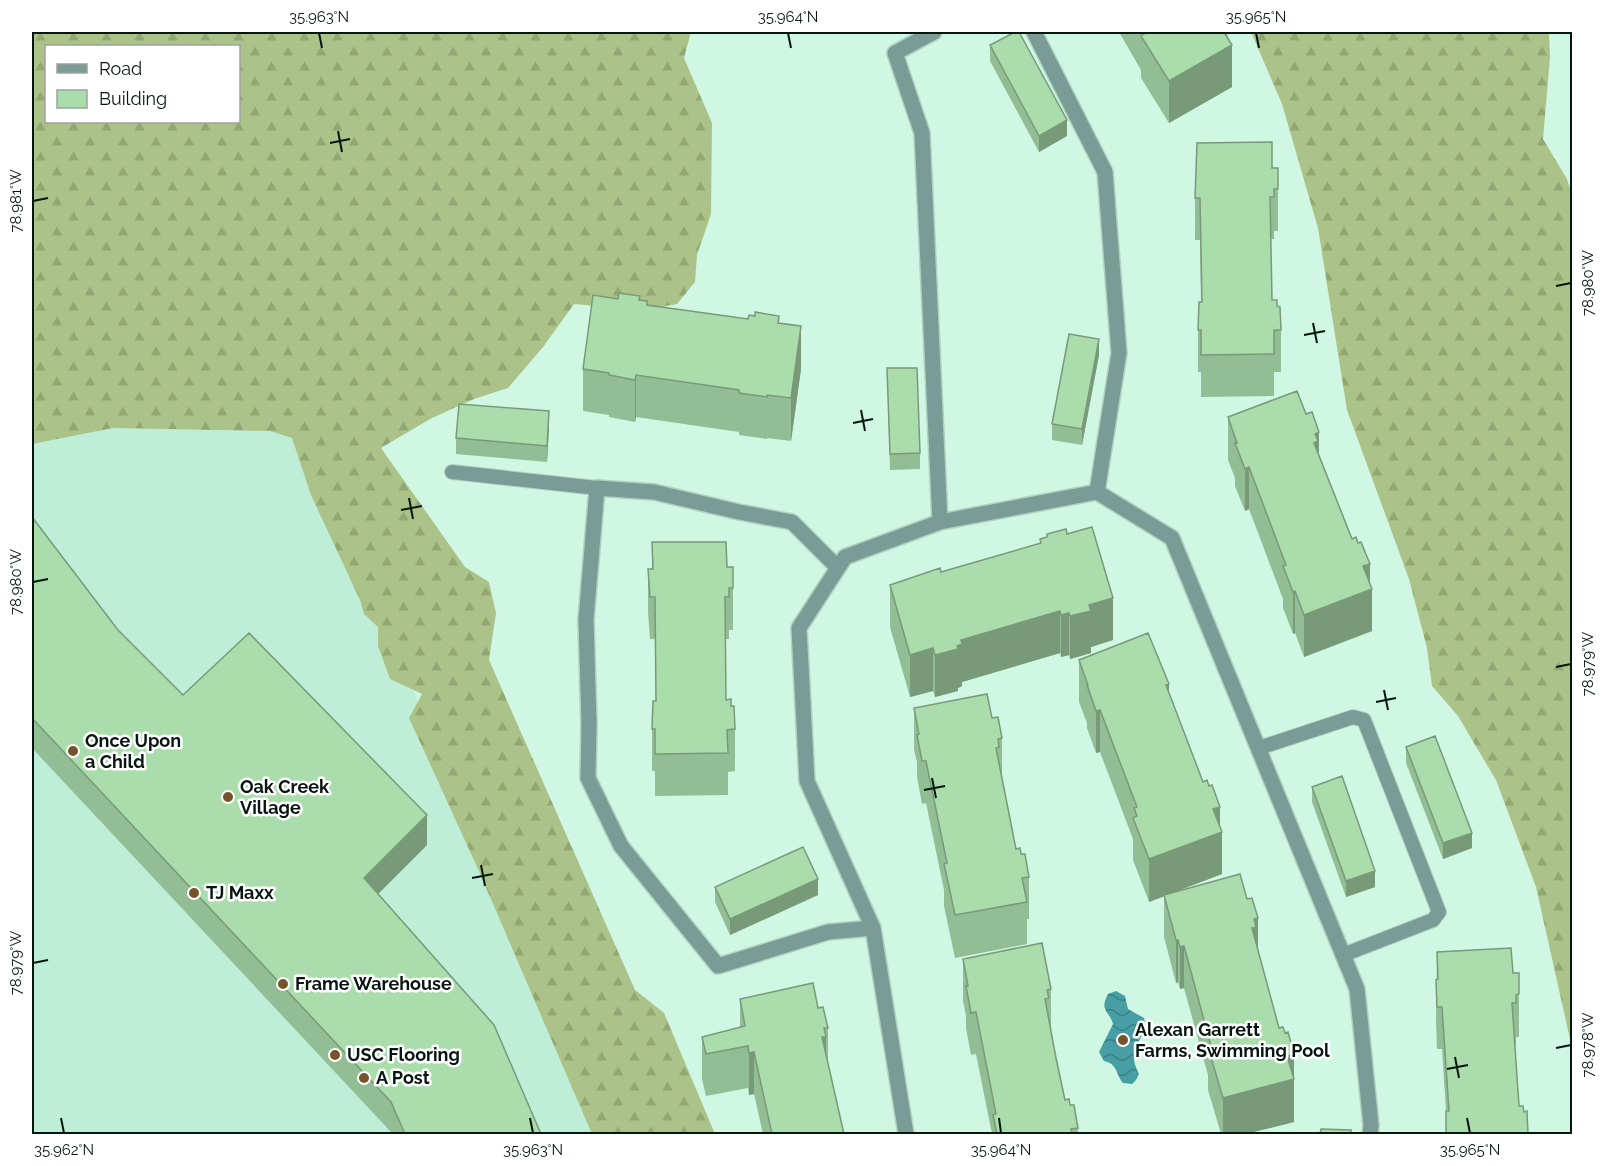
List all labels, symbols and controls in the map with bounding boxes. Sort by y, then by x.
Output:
text: 35.963°N [289,8,349,26]
text: 35.964°N [758,8,818,26]
text: 35.965°N [1226,8,1286,26]
legend [45,45,240,123]
text: Road [99,58,142,79]
text: Building [99,88,167,109]
text: 78.981°W [7,169,25,233]
text: 78.980°W [1579,250,1597,316]
text: 78.980°W [7,549,25,615]
text: 78.979°W [1579,632,1597,696]
place label: Once Upon a Child [85,730,181,772]
marker: Once Upon a Child [66,744,80,758]
place label: Oak Creek Village [240,776,330,818]
marker: Oak Creek Village [221,790,235,804]
place label: TJ Maxx [206,882,274,903]
marker: TJ Maxx [187,886,201,900]
text: 78.979°W [7,931,25,995]
place label: Frame Warehouse [295,973,452,994]
marker: Frame Warehouse [276,977,290,991]
text: 78.978°W [1579,1012,1597,1078]
place label: Alexan Garrett Farms, Swimming Pool [1135,1019,1330,1061]
marker: Alexan Garrett Farms, Swimming Pool [1116,1033,1130,1047]
place label: USC Flooring [347,1044,460,1065]
marker: USC Flooring [328,1048,342,1062]
place label: A Post [376,1067,430,1088]
marker: A Post [357,1071,371,1085]
text: 35.962°N [34,1141,94,1159]
text: 35.963°N [503,1141,563,1159]
text: 35.964°N [971,1141,1031,1159]
text: 35.965°N [1440,1141,1500,1159]

